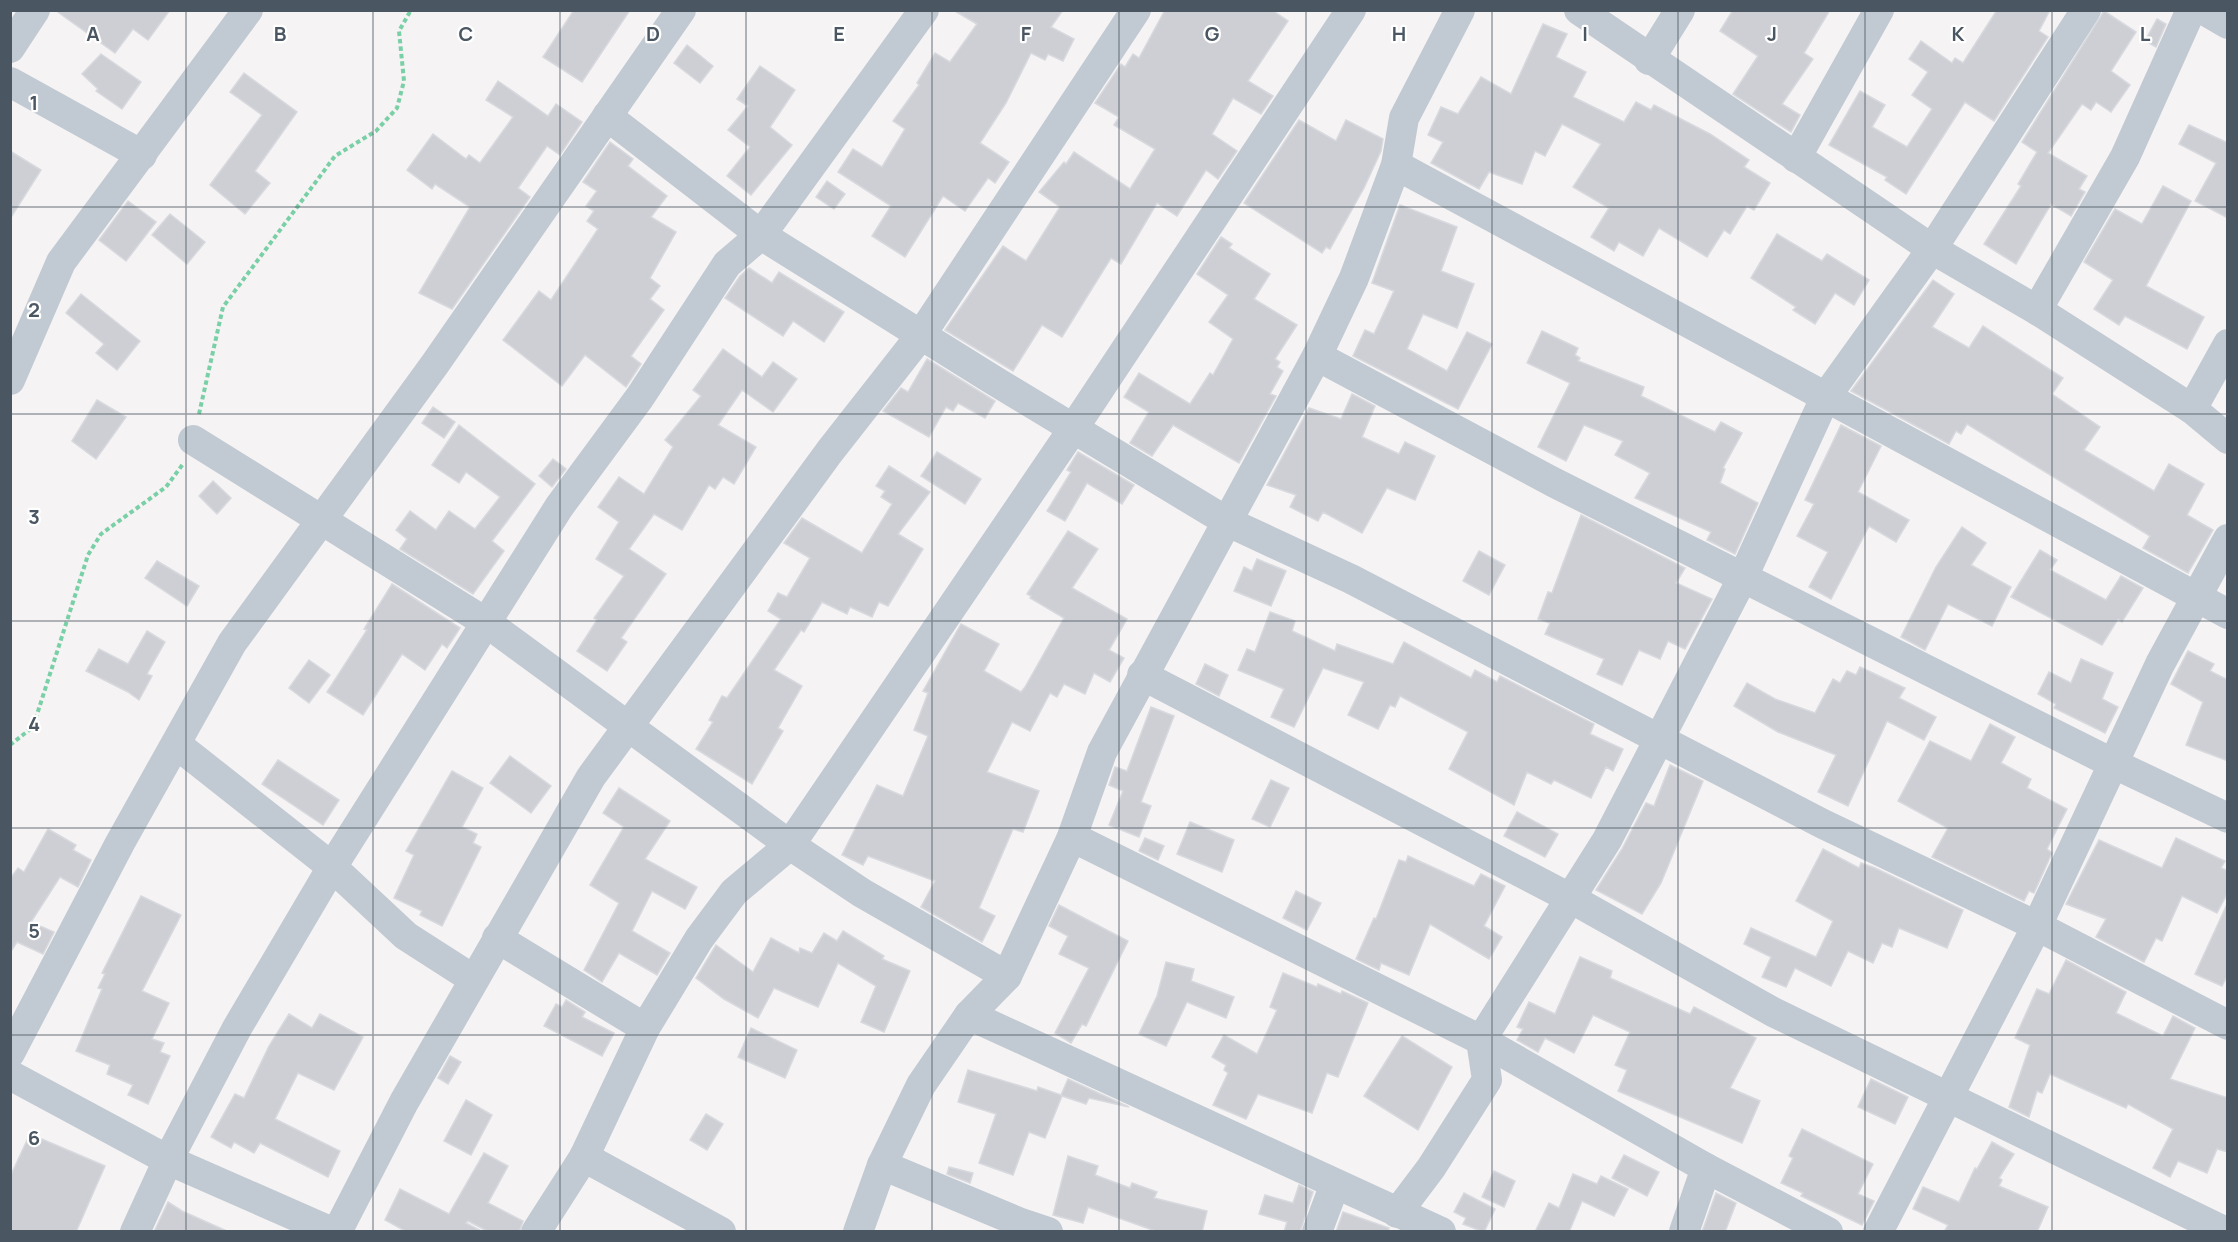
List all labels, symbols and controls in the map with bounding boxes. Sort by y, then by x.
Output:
text: A [86,20,100,47]
text: B [274,20,287,47]
text: C [459,20,473,47]
text: D [646,20,660,47]
text: E [833,20,845,47]
text: F [1021,20,1032,47]
text: G [1205,20,1220,47]
text: H [1392,20,1406,47]
text: I [1582,20,1588,47]
text: J [1767,20,1777,47]
text: K [1952,20,1965,47]
text: L [2140,20,2151,47]
text: 1 [30,89,38,116]
text: 2 [28,296,40,323]
text: 3 [28,503,40,530]
text: 4 [28,710,40,737]
text: 5 [28,917,40,944]
text: 6 [28,1124,40,1151]

